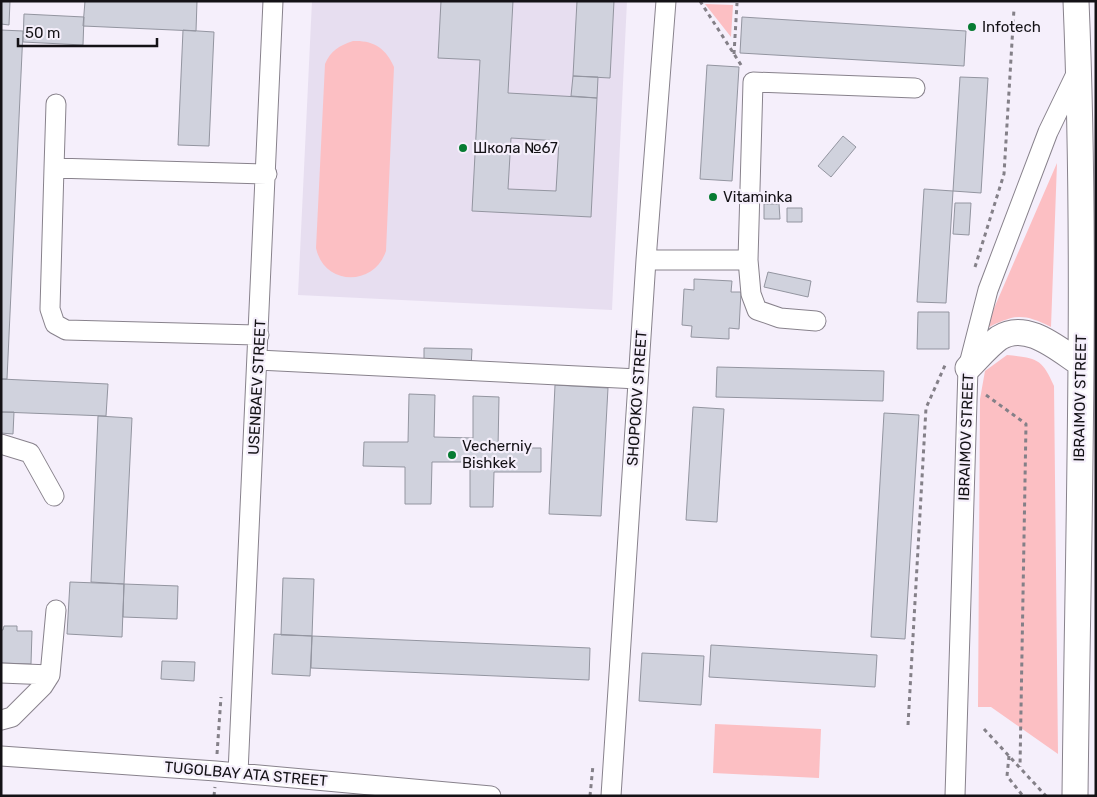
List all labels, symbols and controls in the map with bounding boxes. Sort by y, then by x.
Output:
scale bar [18,15,156,47]
place label: Infotech [982,18,1041,36]
marker: Infotech [966,21,978,33]
text: 50 m [25,24,60,42]
place label: Школа №67 [473,139,558,157]
marker: Школа №67 [457,142,469,154]
place label: Vitaminka [723,188,792,206]
marker: Vitaminka [707,191,719,203]
street label: USENBAEV STREET [244,318,270,455]
street label: SHOPOKOV STREET [623,329,651,466]
street label: IBRAIMOV STREET [1070,334,1090,462]
street label: IBRAIMOV STREET [955,373,977,501]
place label: Vecherniy Bishkek [462,437,532,472]
marker: Vecherniy Bishkek [446,449,458,461]
street label: TUGOLBAY ATA STREET [164,758,329,790]

